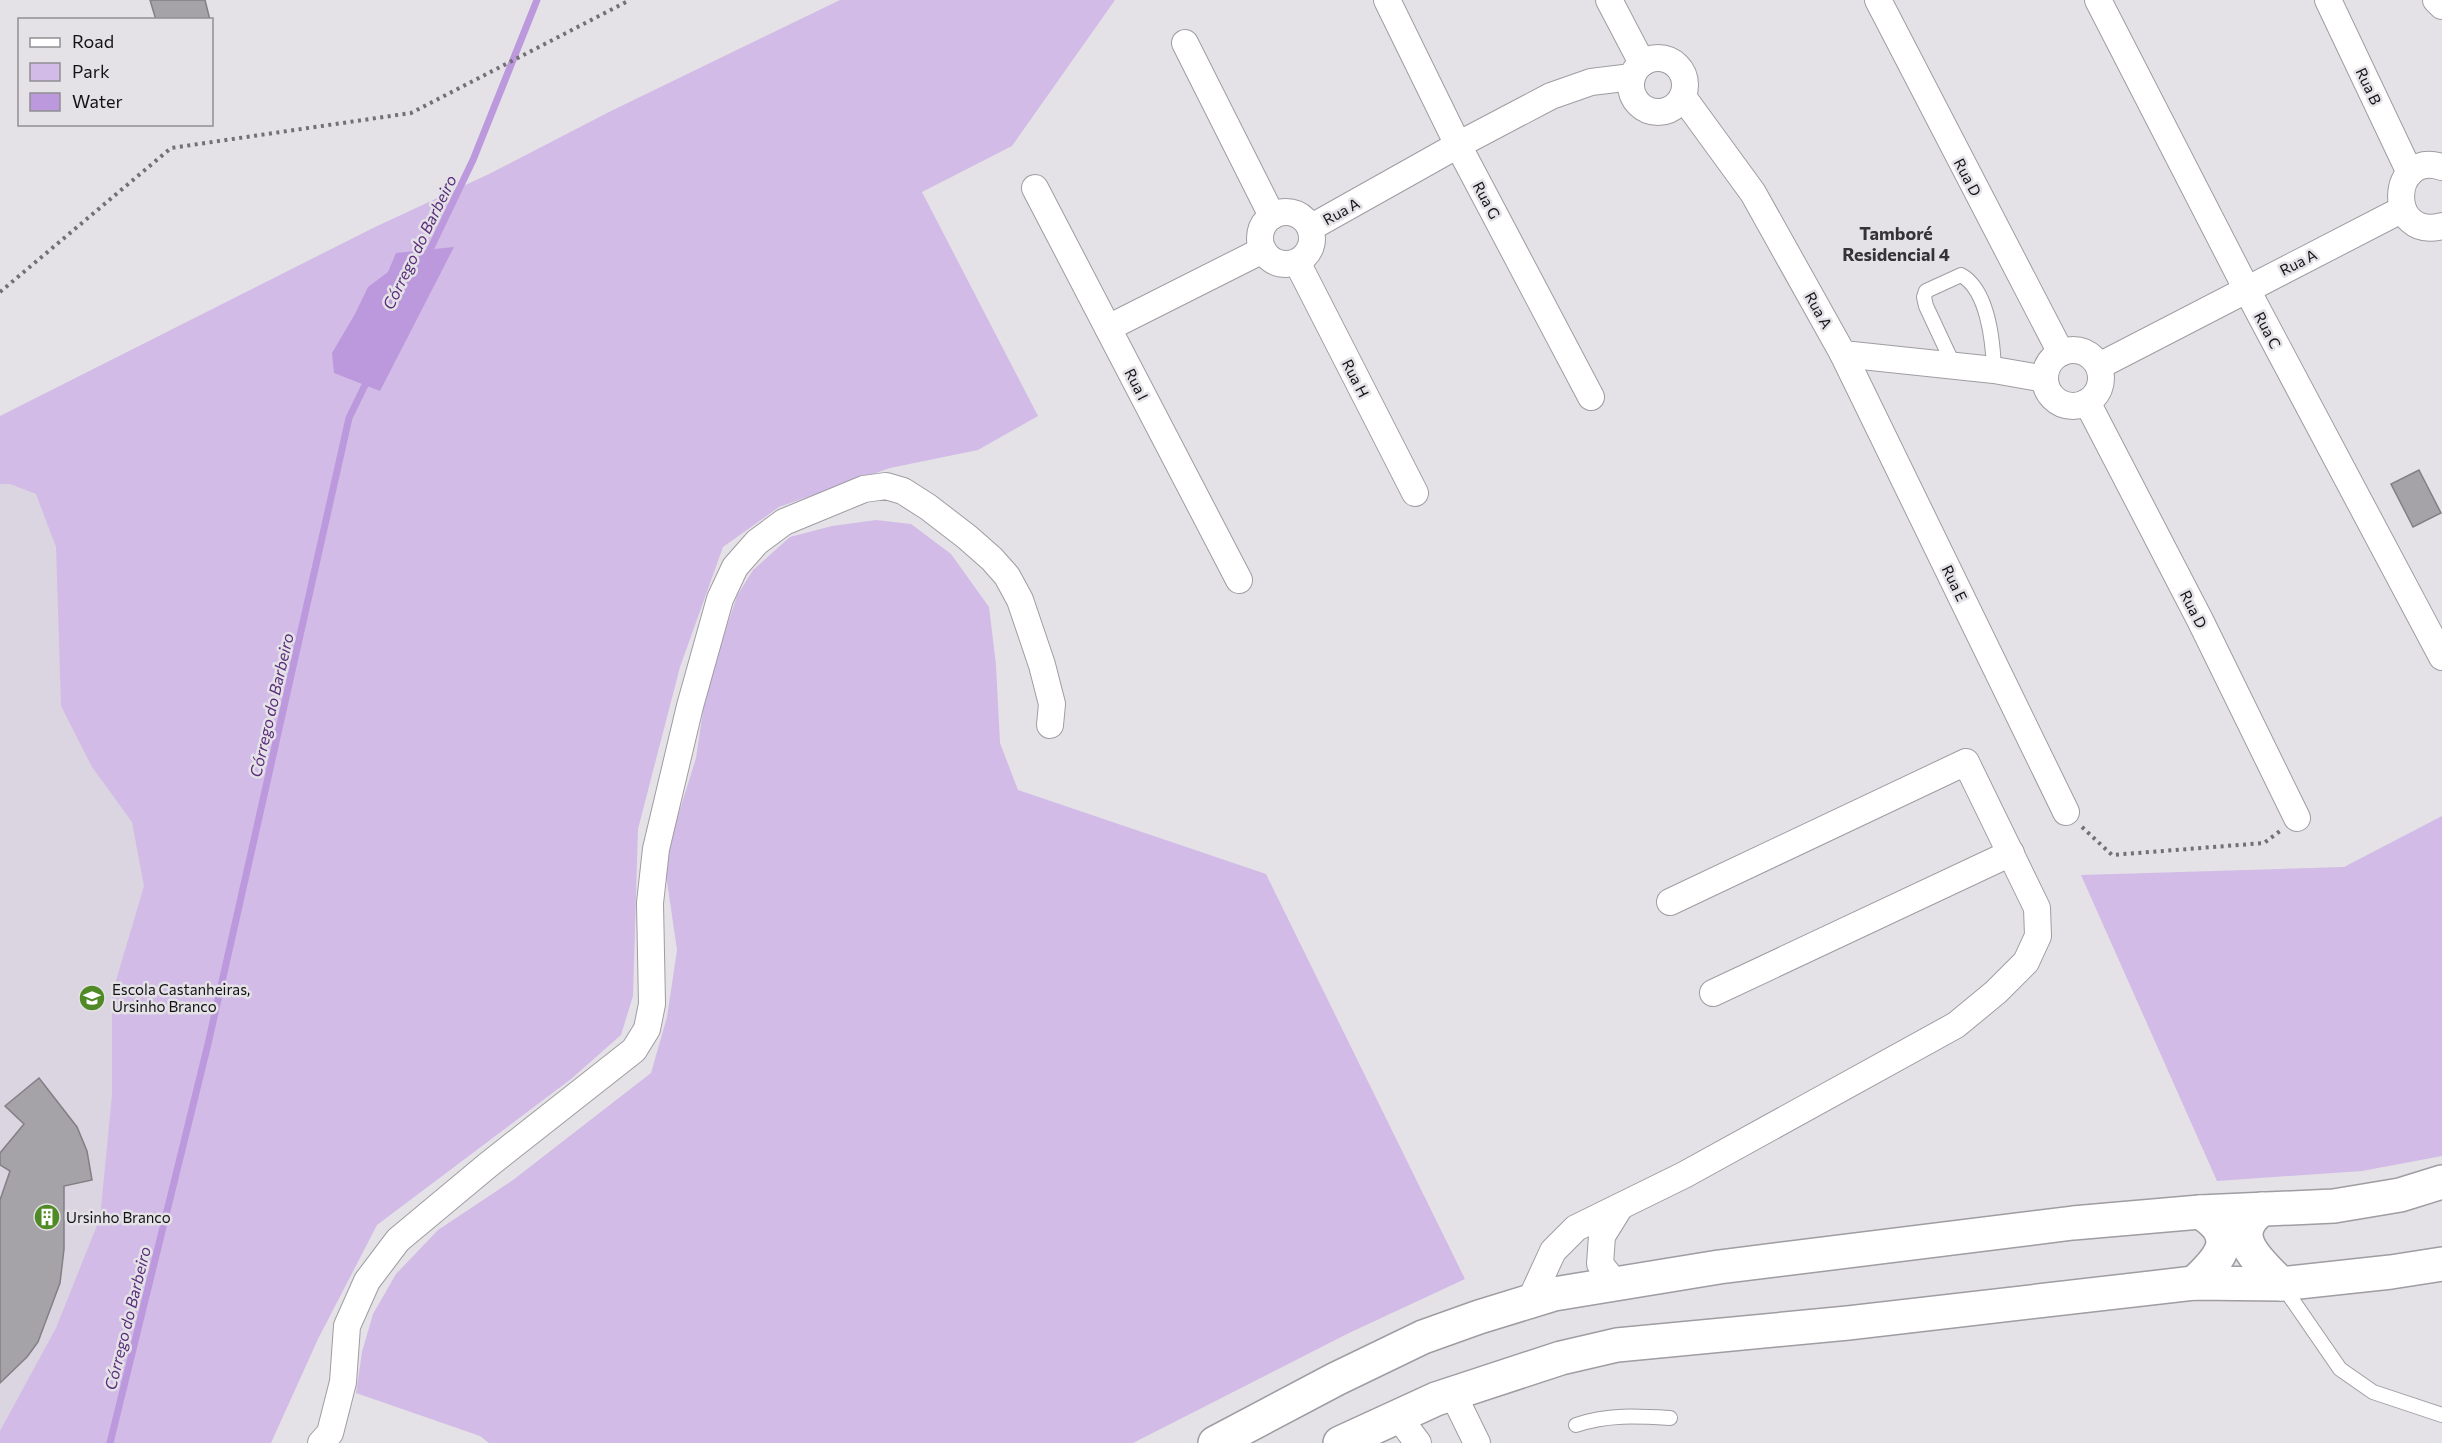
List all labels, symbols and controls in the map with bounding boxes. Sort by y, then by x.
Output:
legend [18,18,213,126]
text: Road [72,30,114,52]
text: Park [72,60,110,82]
street label: Rua B [2353,65,2385,108]
text: Water [72,90,123,112]
street label: Rua D [1951,155,1985,199]
water label: Córrego do Barbeiro [378,172,460,312]
street label: Rua G [1470,178,1504,222]
street label: Rua A [1319,194,1363,228]
district label: Tamboré Residencial 4 [1842,222,1950,265]
street label: Rua A [2276,245,2320,279]
street label: Rua A [1802,288,1836,332]
street label: Rua C [2251,308,2285,352]
street label: Rua H [1339,356,1373,400]
street label: Rua I [1121,365,1153,403]
street label: Rua E [1939,562,1971,604]
street label: Rua D [2177,587,2211,631]
water label: Córrego do Barbeiro [245,631,297,779]
place label: Escola Castanheiras, Ursinho Branco [112,980,250,1015]
school or university icon: Escola Castanheiras, Ursinho Branco [77,983,107,1013]
building icon: Ursinho Branco [32,1202,62,1232]
place label: Ursinho Branco [66,1208,171,1226]
water label: Córrego do Barbeiro [100,1244,154,1392]

